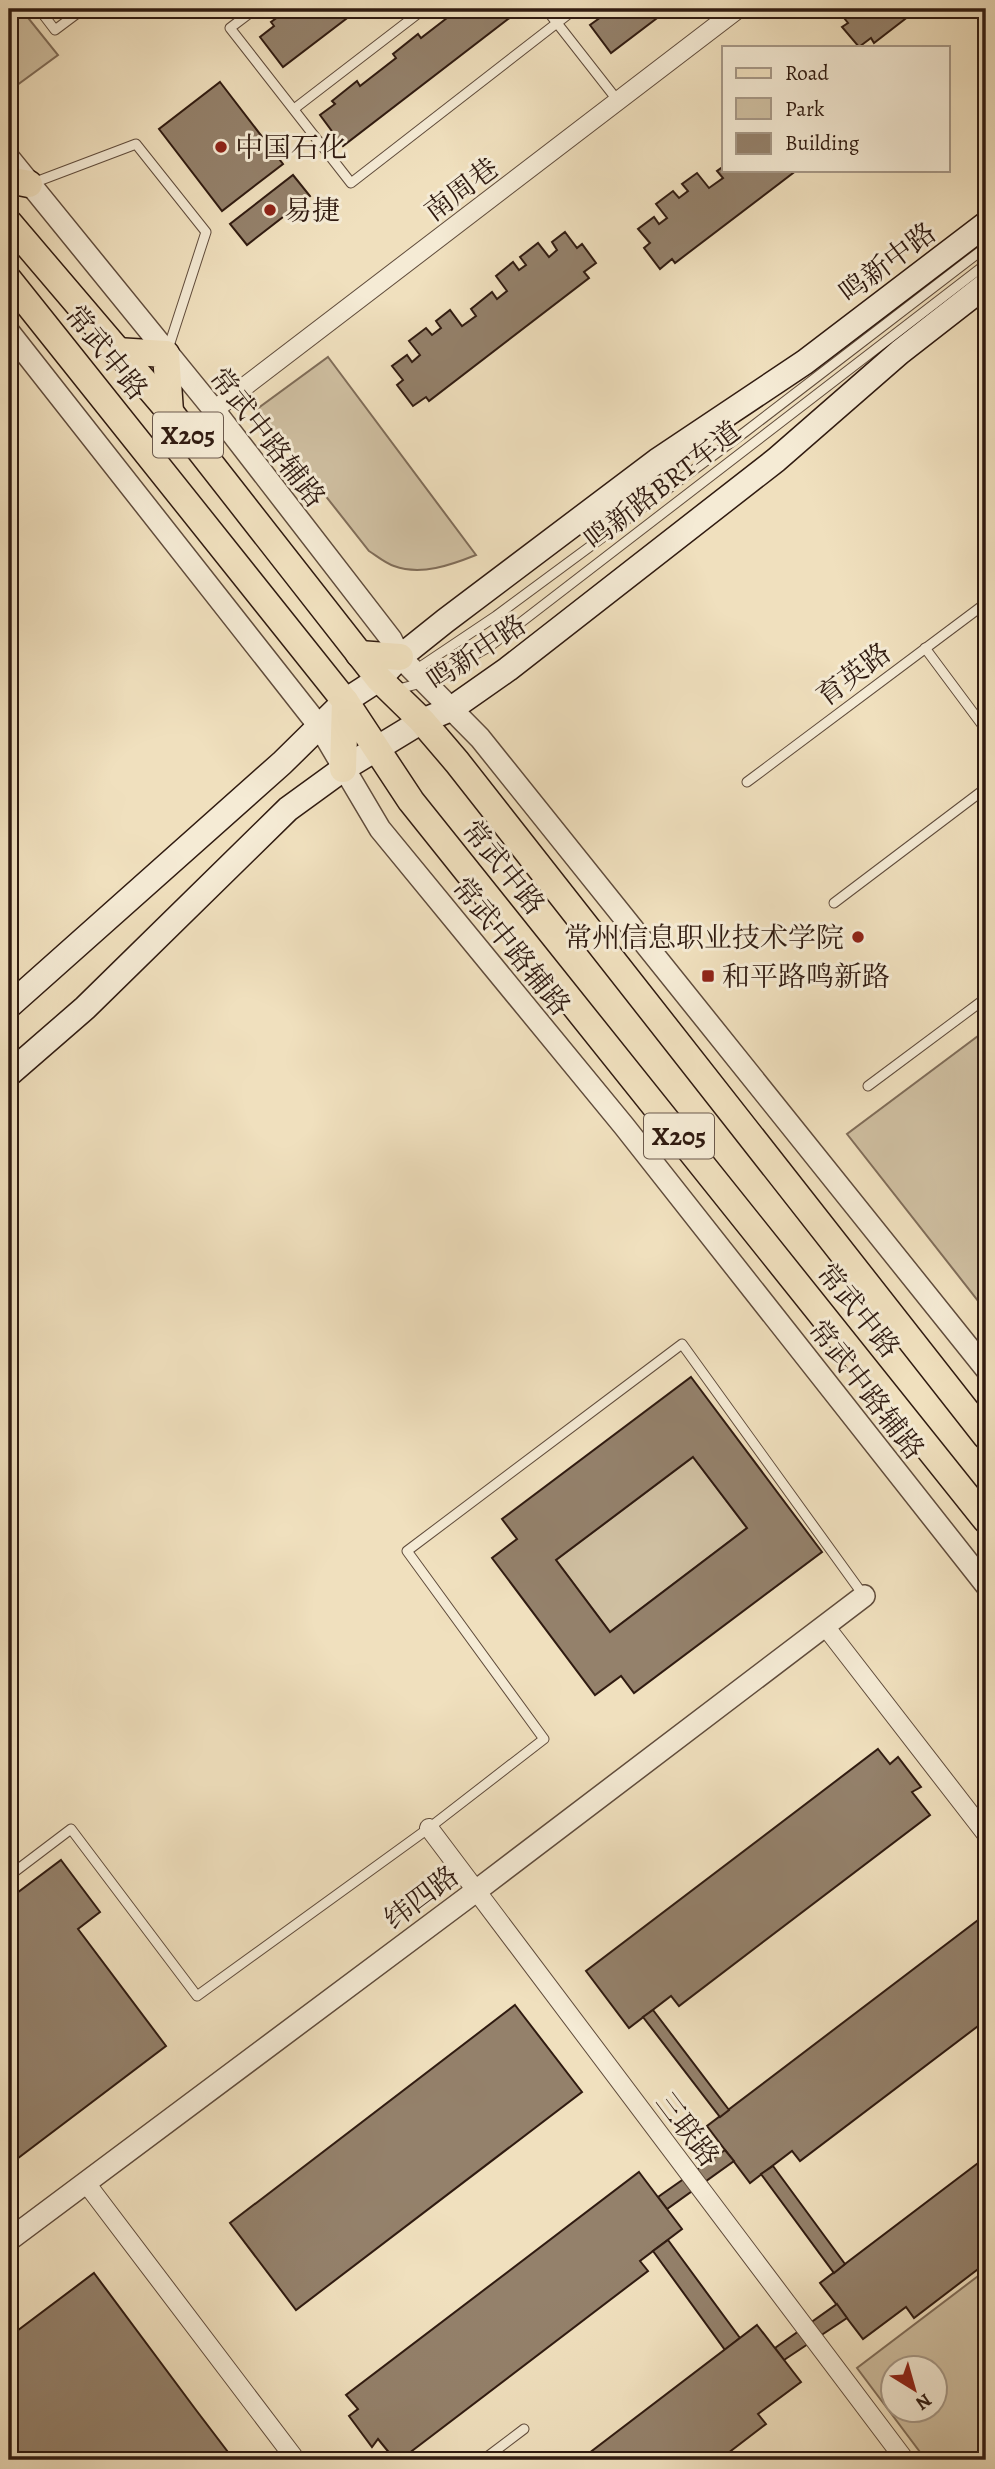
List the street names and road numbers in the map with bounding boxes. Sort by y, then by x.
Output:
street label: 南周巷 [417,149,507,230]
street label: 鸣新中路 [831,214,944,312]
street label: 常武中路 [56,297,156,408]
street label: 常武中路辅路 [201,360,334,516]
road number: X205 [153,412,223,458]
street label: 鸣新路BRT车道 [576,413,749,559]
street label: 鸣新中路 [420,606,534,700]
street label: 育英路 [809,634,899,715]
street label: 常武中路 [453,812,553,923]
street label: 常武中路辅路 [444,869,579,1024]
road number: X205 [644,1114,714,1158]
street label: 常武中路 [808,1255,908,1366]
street label: 常武中路辅路 [800,1312,933,1468]
street label: 纬四路 [377,1857,467,1938]
street label: 三联路 [647,2085,728,2175]

